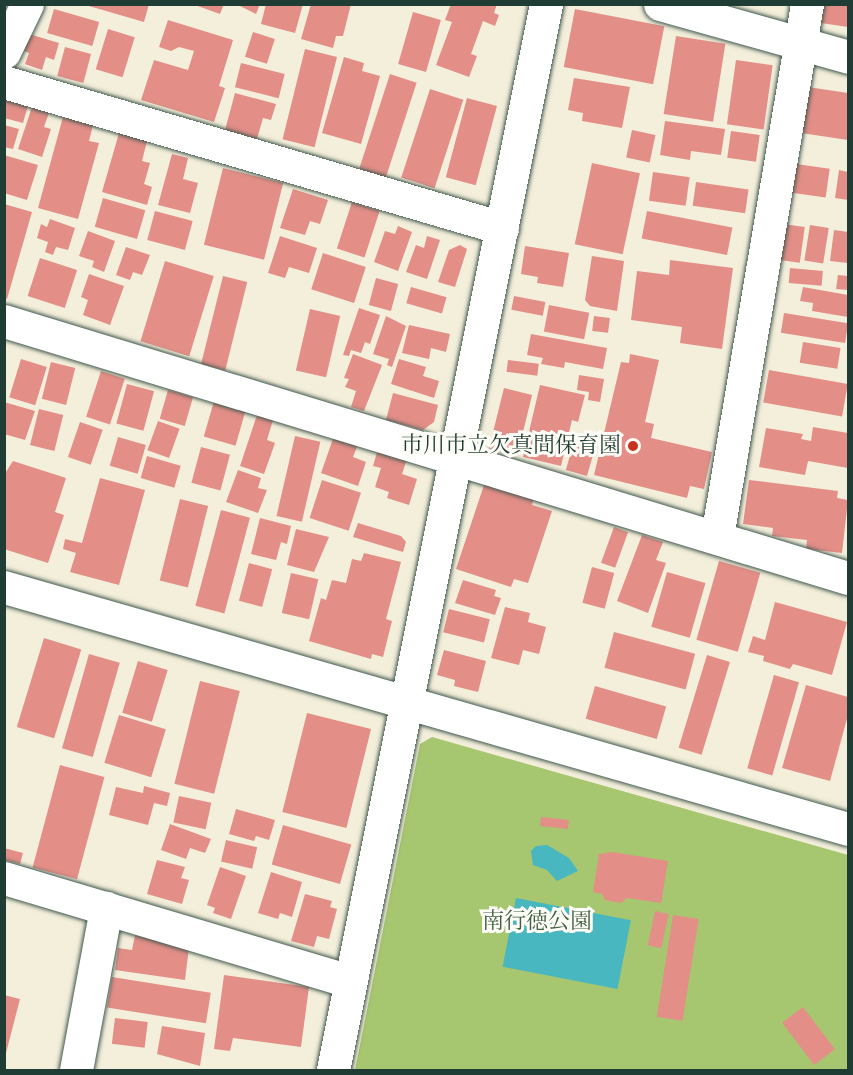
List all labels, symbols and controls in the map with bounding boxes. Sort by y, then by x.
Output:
place label: 市川市立欠真間保育園 [401,433,621,459]
marker: 市川市立欠真間保育園 [626,439,640,453]
park label: 南行徳公園 [482,909,592,935]

